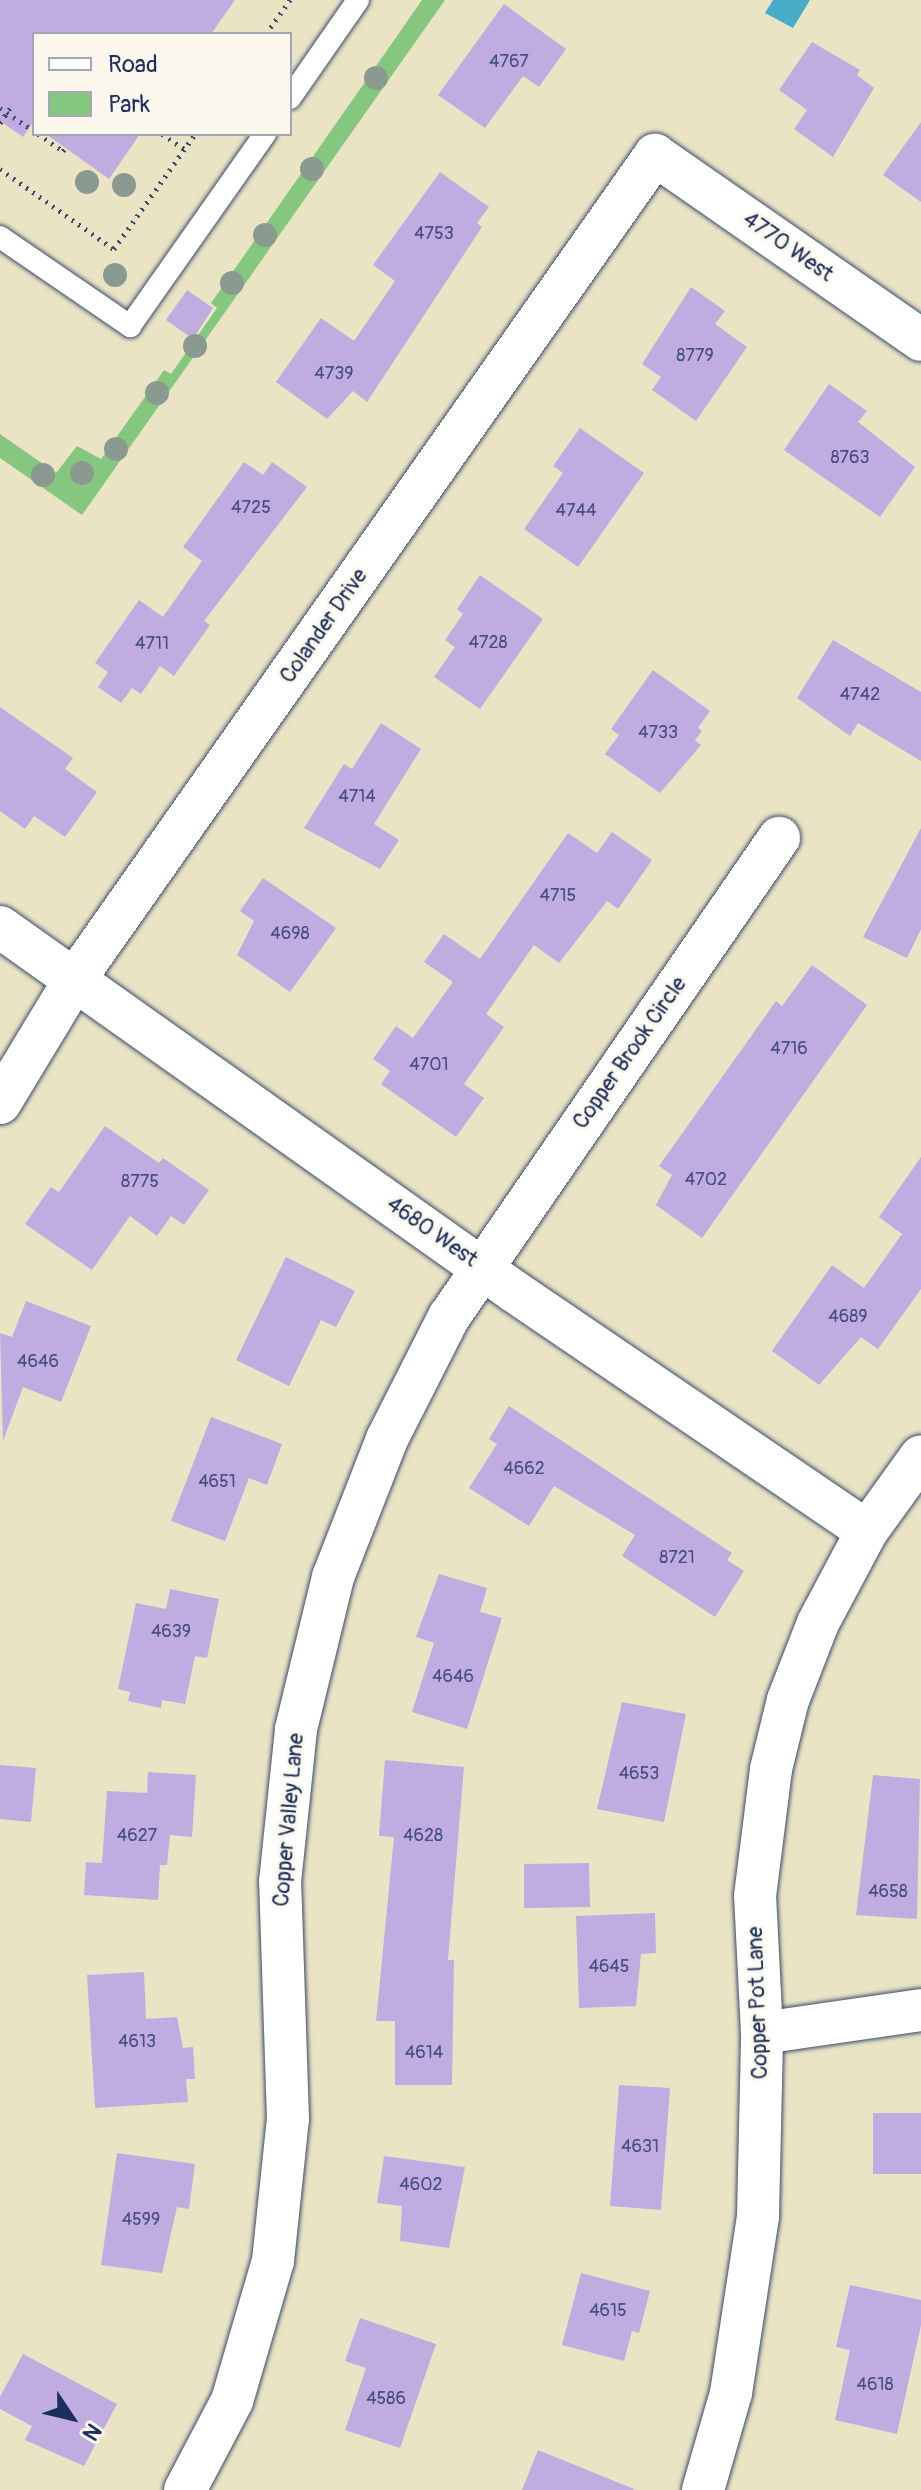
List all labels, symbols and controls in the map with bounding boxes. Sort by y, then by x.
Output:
legend [32,32,292,136]
text: Road [108,50,158,79]
house number: 4767 [489,51,529,73]
text: Park [108,90,150,119]
street label: 4770 West [738,206,838,288]
house number: 4753 [414,223,454,245]
house number: 8779 [676,345,714,367]
house number: 4739 [314,363,354,385]
house number: 8763 [830,447,870,469]
house number: 4725 [231,497,271,519]
house number: 4744 [556,500,596,522]
street label: Colander Drive [275,564,373,688]
house number: 4728 [468,632,508,654]
house number: 4711 [135,633,169,655]
house number: 4742 [840,684,880,706]
house number: 4733 [638,722,678,744]
house number: 4714 [338,786,376,808]
house number: 4715 [540,885,576,907]
house number: 4698 [270,923,310,945]
street label: Copper Brook Circle [568,972,692,1134]
house number: 4716 [770,1038,808,1060]
house number: 4701 [409,1054,449,1076]
house number: 4702 [685,1169,727,1191]
house number: 8775 [121,1171,159,1193]
street label: 4680 West [382,1191,482,1273]
house number: 4689 [828,1306,868,1328]
house number: 4646 [17,1351,59,1373]
house number: 4662 [503,1458,545,1480]
house number: 4651 [198,1471,236,1493]
house number: 8721 [659,1547,695,1569]
house number: 4639 [151,1621,191,1643]
house number: 4646 [432,1666,474,1688]
street label: Copper Valley Lane [268,1732,310,1908]
house number: 4653 [619,1763,659,1785]
house number: 4627 [117,1825,157,1847]
house number: 4628 [403,1825,443,1847]
house number: 4658 [868,1881,908,1903]
street label: Copper Pot Lane [742,1926,774,2080]
house number: 4645 [588,1956,630,1978]
house number: 4613 [118,2031,156,2053]
house number: 4614 [405,2042,443,2064]
house number: 4631 [621,2136,659,2158]
house number: 4602 [399,2174,443,2196]
house number: 4599 [122,2209,160,2231]
house number: 4615 [589,2300,627,2322]
house number: 4618 [856,2374,894,2396]
north arrow [32,2378,112,2458]
house number: 4586 [366,2388,406,2410]
text: N [76,2418,107,2446]

